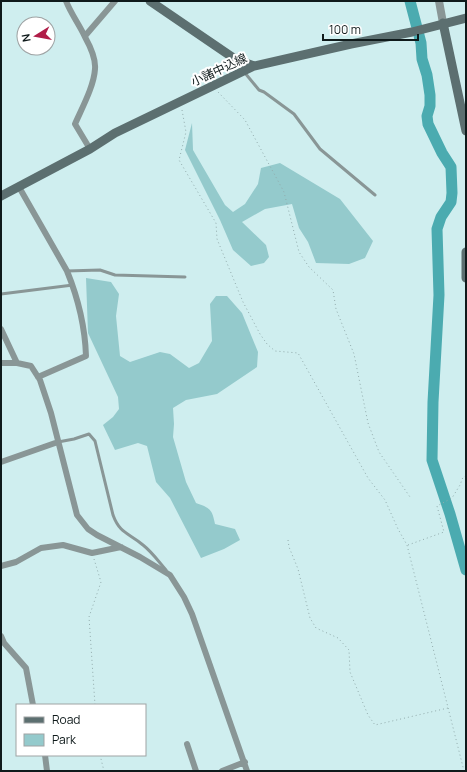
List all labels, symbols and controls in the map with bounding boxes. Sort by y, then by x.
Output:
north arrow [16,16,56,56]
scale bar [323,16,418,42]
text: 100 m [329,21,361,38]
text: N [18,33,34,43]
street label: 小諸中込線 [188,49,250,90]
legend [16,704,146,756]
text: Road [52,711,80,728]
text: Park [52,731,77,748]

